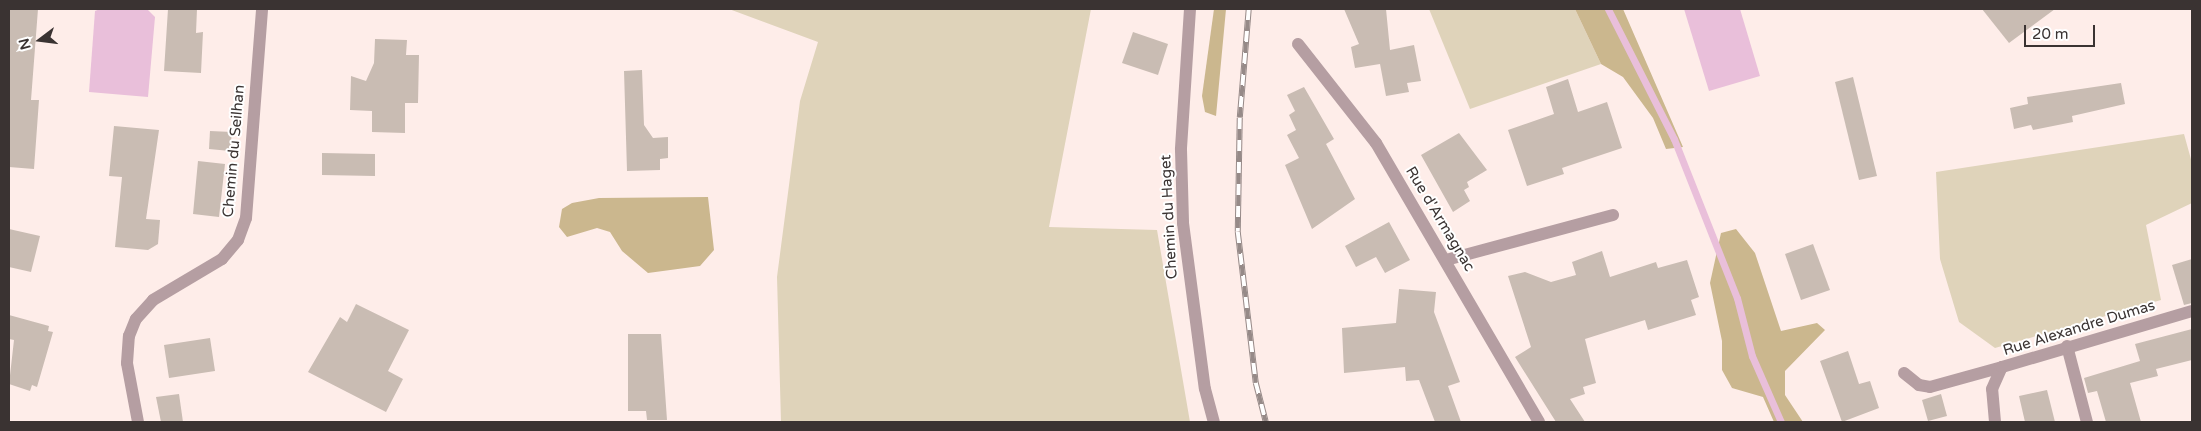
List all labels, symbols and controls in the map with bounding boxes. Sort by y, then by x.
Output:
north arrow [15,15,65,65]
scale bar [2026,15,2097,47]
text: 20 m [2032,25,2069,43]
text: N [15,36,35,52]
street label: Chemin du Seilhan [219,84,249,218]
street label: Chemin du Haget [1157,154,1181,280]
street label: Rue d'Armagnac [1402,163,1478,275]
street label: Rue Alexandre Dumas [2001,296,2157,360]

